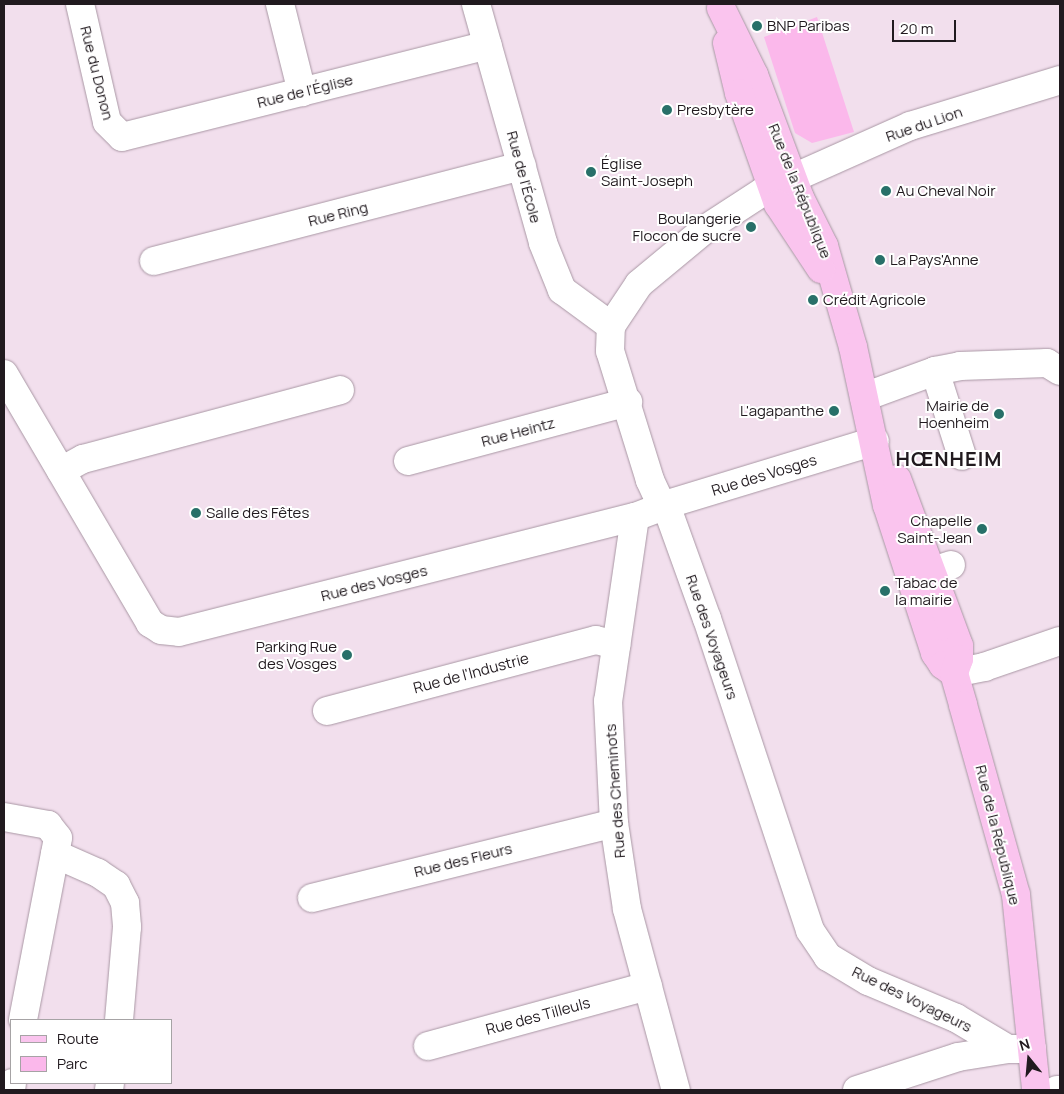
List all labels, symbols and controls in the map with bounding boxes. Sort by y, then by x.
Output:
scale bar [894,10,958,42]
place label: BNP Paribas [767,17,850,35]
text: 20 m [900,18,933,39]
marker: BNP Paribas [751,20,763,32]
street label: Rue du Donon [77,24,117,122]
street label: Rue de l'Église [255,70,355,112]
place label: Presbytère [677,101,754,119]
street label: Rue du Lion [883,102,965,146]
marker: Presbytère [661,104,673,116]
street label: Rue de la République [765,121,835,261]
street label: Rue de l'École [503,129,545,225]
place label: Église Saint-Joseph [601,154,693,189]
marker: Église Saint-Joseph [585,166,597,178]
place label: Au Cheval Noir [896,182,996,200]
marker: Au Cheval Noir [880,185,892,197]
street label: Rue Ring [306,198,370,230]
place label: Boulangerie Flocon de sucre [632,209,741,244]
marker: Boulangerie Flocon de sucre [745,221,757,233]
place label: La Pays'Anne [890,251,979,269]
marker: La Pays'Anne [874,254,886,266]
place label: Crédit Agricole [823,291,926,309]
marker: Crédit Agricole [807,294,819,306]
place label: Mairie de Hoenheim [919,396,989,431]
place label: L'agapanthe [740,402,824,420]
marker: L'agapanthe [828,405,840,417]
marker: Mairie de Hoenheim [993,408,1005,420]
street label: Rue Heintz [479,414,557,450]
district label: HŒNHEIM [895,446,1003,470]
street label: Rue des Vosges [709,450,819,500]
place label: Salle des Fêtes [206,504,309,522]
marker: Salle des Fêtes [190,507,202,519]
place label: Chapelle Saint-Jean [897,511,972,546]
marker: Chapelle Saint-Jean [976,523,988,535]
street label: Rue des Vosges [319,561,429,605]
street label: Rue des Voyageurs [682,572,742,702]
place label: Tabac de la mairie [895,573,957,608]
marker: Tabac de la mairie [879,585,891,597]
place label: Parking Rue des Vosges [256,637,337,672]
marker: Parking Rue des Vosges [341,649,353,661]
street label: Rue de l'Industrie [411,649,531,697]
street label: Rue des Cheminots [601,723,629,859]
street label: Rue de la République [972,763,1024,907]
street label: Rue des Fleurs [412,839,514,881]
street label: Rue des Voyageurs [849,962,975,1036]
street label: Rue des Tilleuls [484,993,592,1039]
legend [10,1019,172,1084]
text: Route [57,1028,99,1049]
north arrow [1004,1034,1054,1084]
text: N [1017,1034,1032,1055]
text: Parc [57,1053,88,1074]

